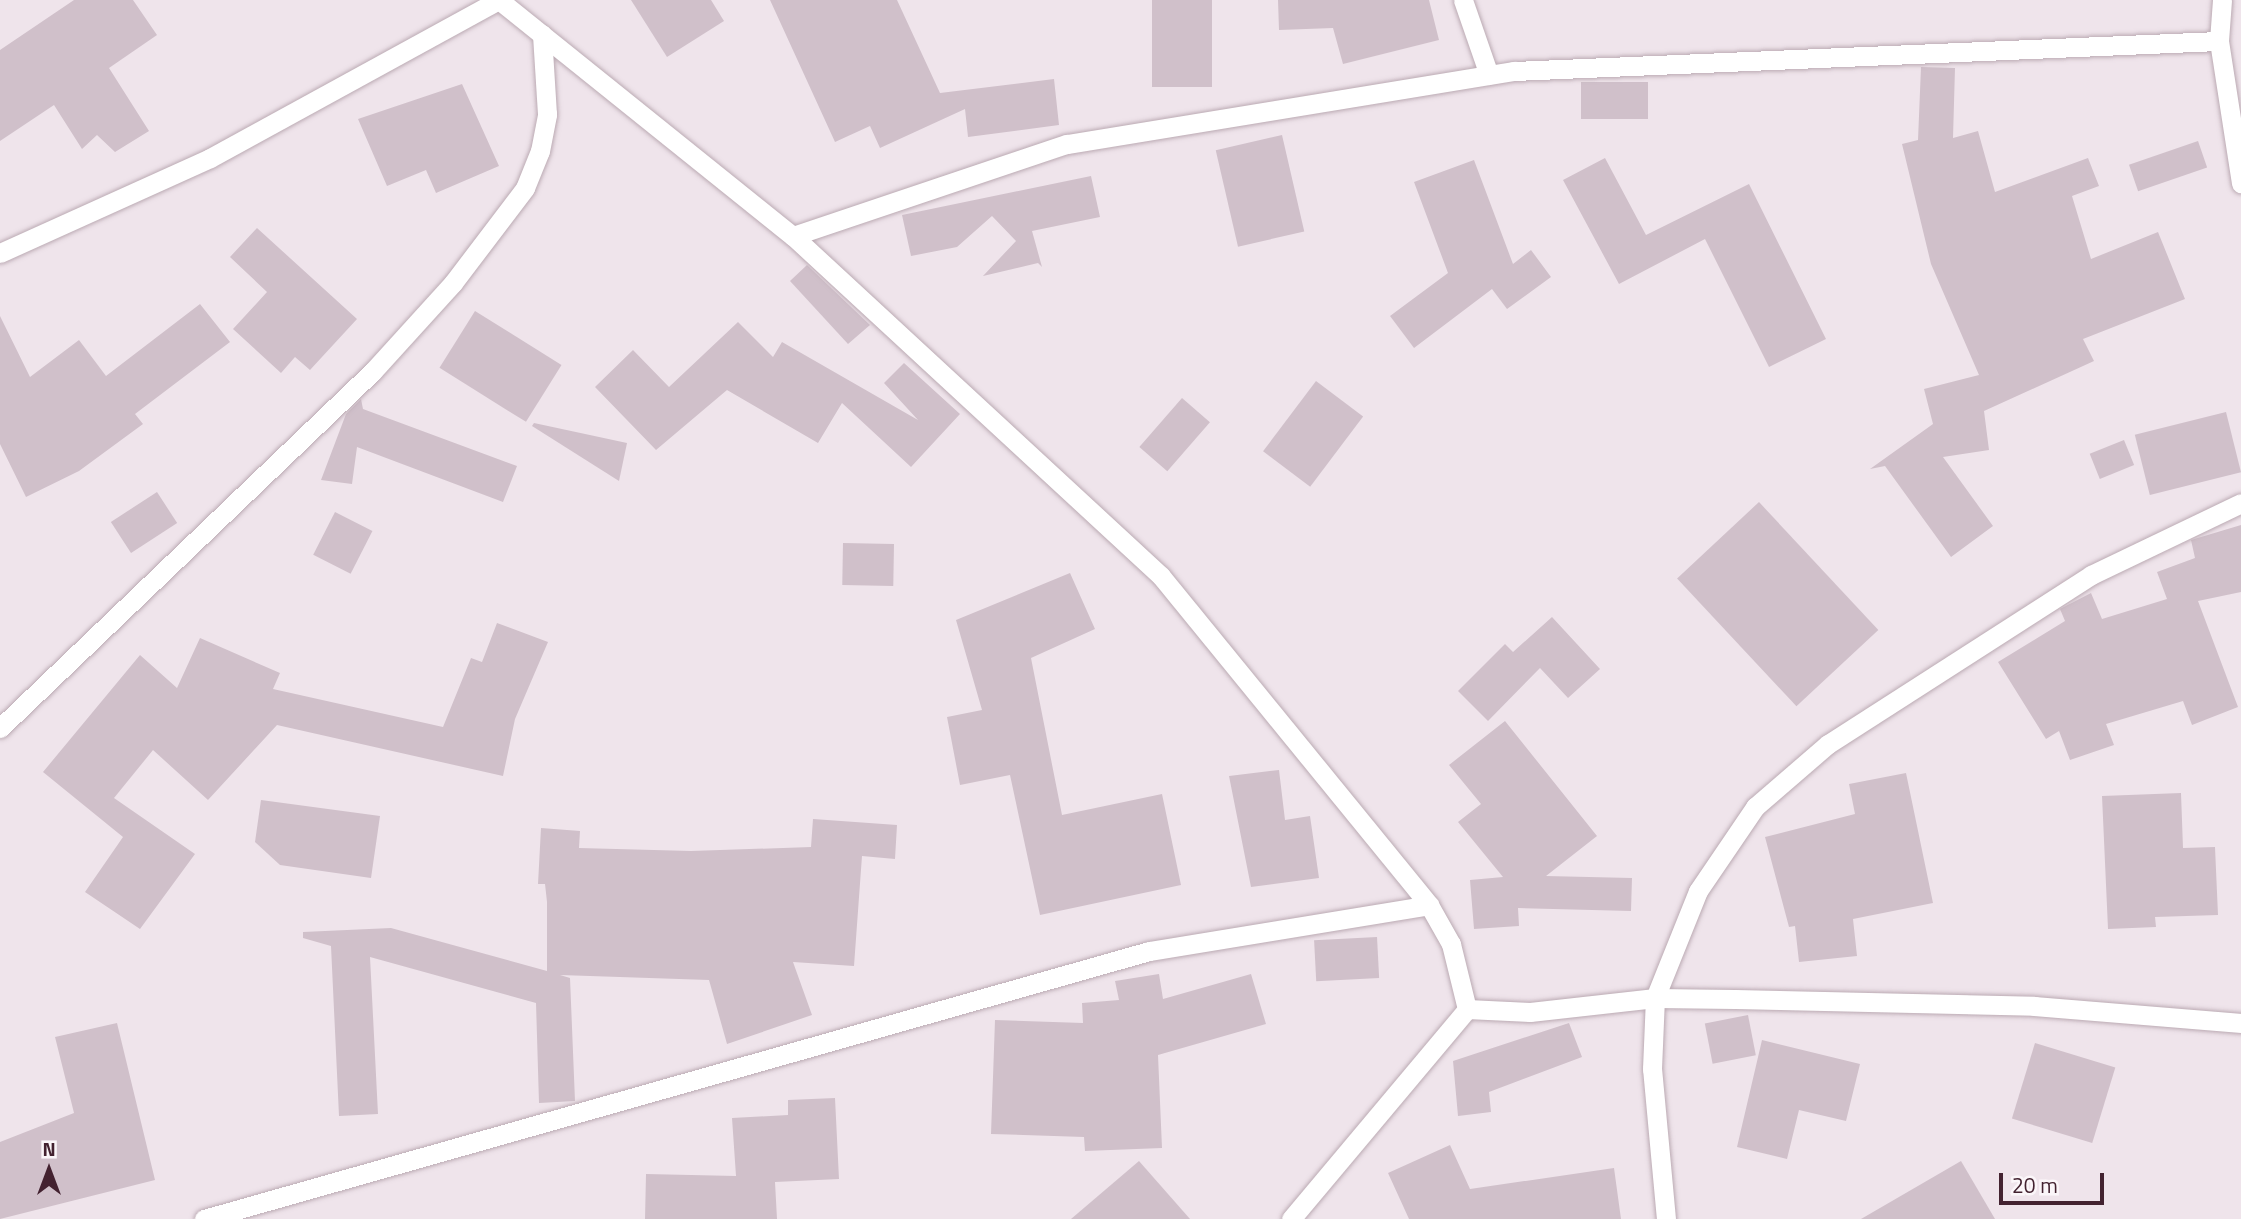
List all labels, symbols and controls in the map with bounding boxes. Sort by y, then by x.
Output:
text: N [42,1134,56,1163]
north arrow [14,1135,84,1205]
scale bar [2003,1160,2108,1204]
text: 20 m [2012,1169,2058,1201]

